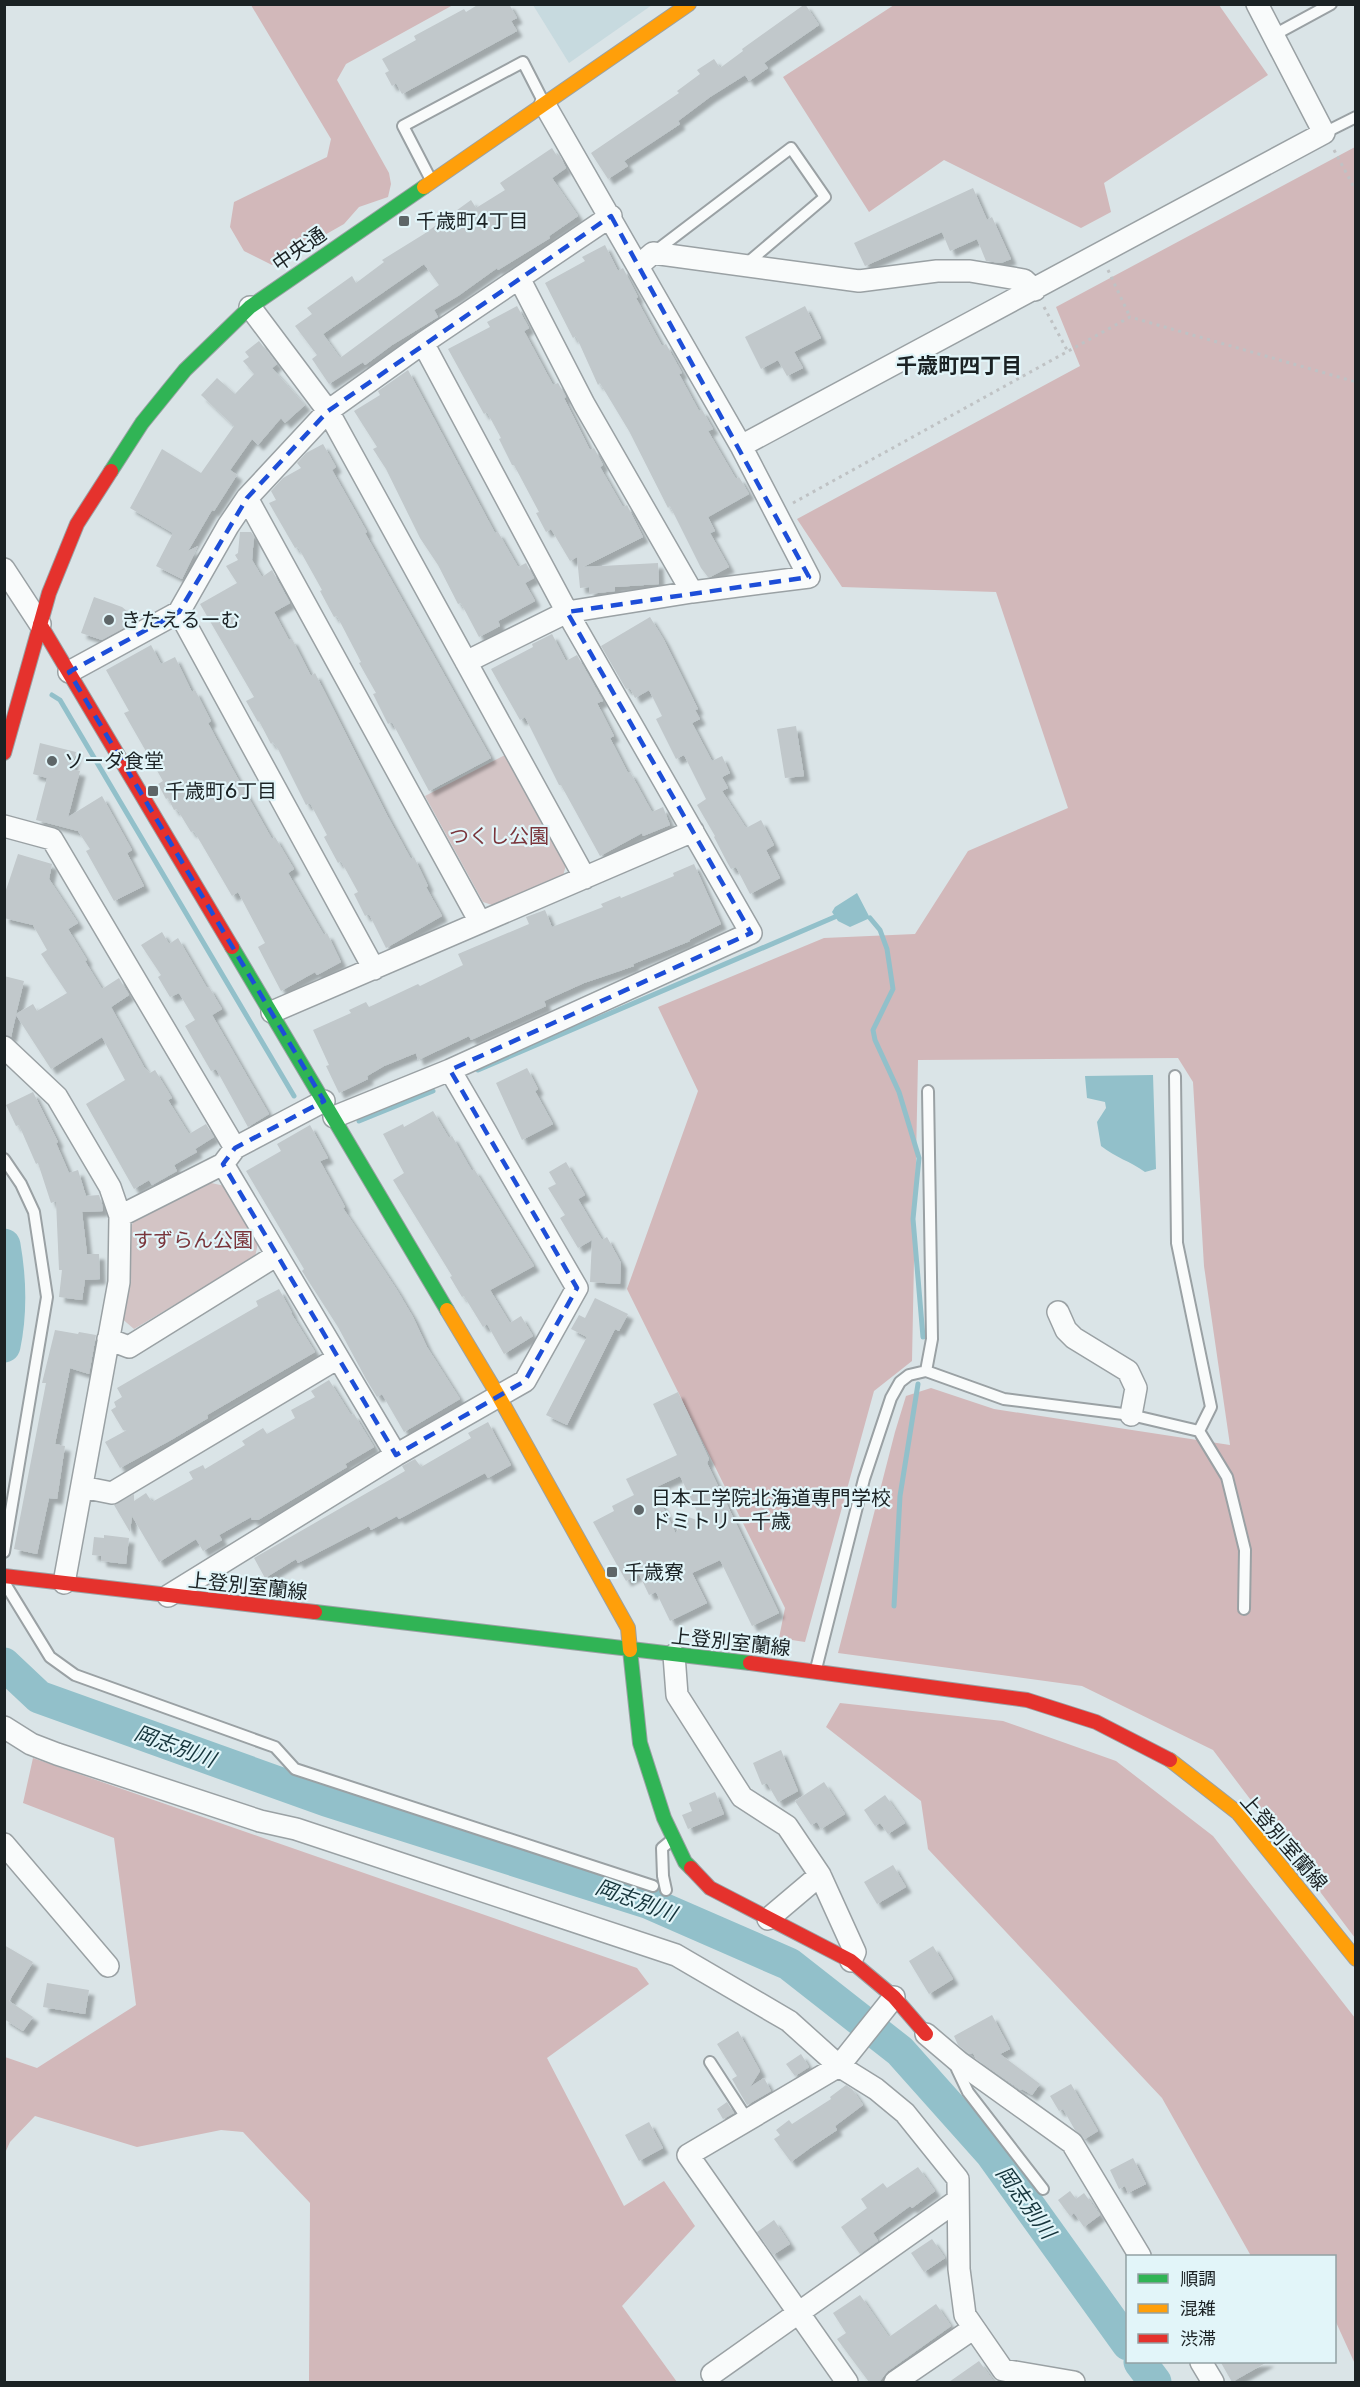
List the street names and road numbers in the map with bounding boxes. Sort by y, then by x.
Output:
street label: 中央通 [268,222,330,276]
street label: 上登別室蘭線 [187,1568,309,1604]
street label: 上登別室蘭線 [670,1624,792,1660]
street label: 上登別室蘭線 [1236,1789,1332,1895]

